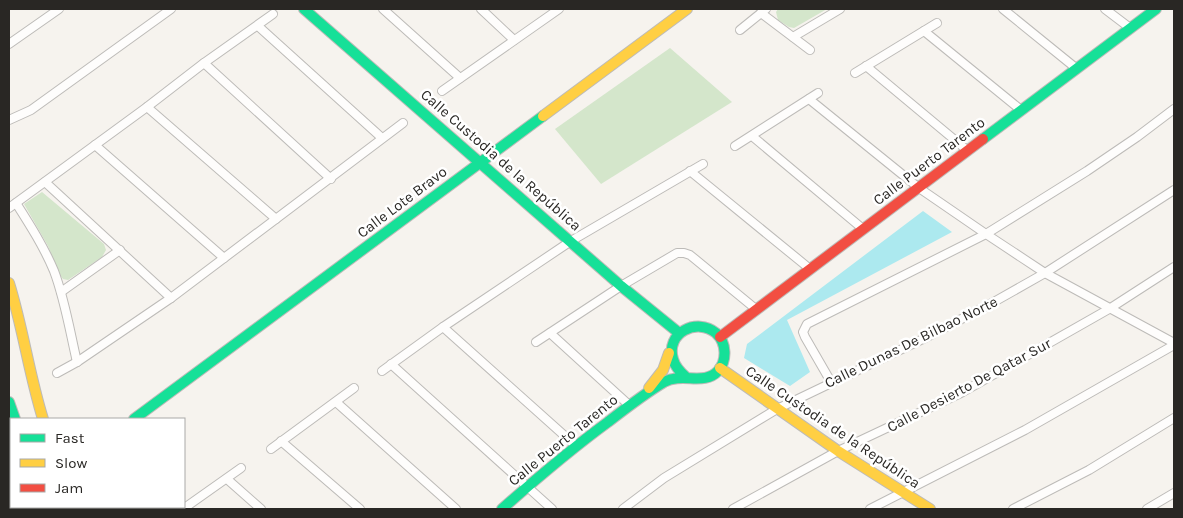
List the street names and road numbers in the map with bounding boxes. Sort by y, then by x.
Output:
street label: Calle Custodia de la República [417,85,585,235]
street label: Calle Puerto Tarento [869,113,989,209]
street label: Calle Lote Bravo [353,162,451,242]
street label: Calle Dunas De Bilbao Norte [822,292,1000,392]
street label: Calle Desierto De Qatar Sur [884,334,1055,436]
street label: Calle Custodia de la República [742,362,924,492]
street label: Calle Puerto Tarento [505,390,621,490]

